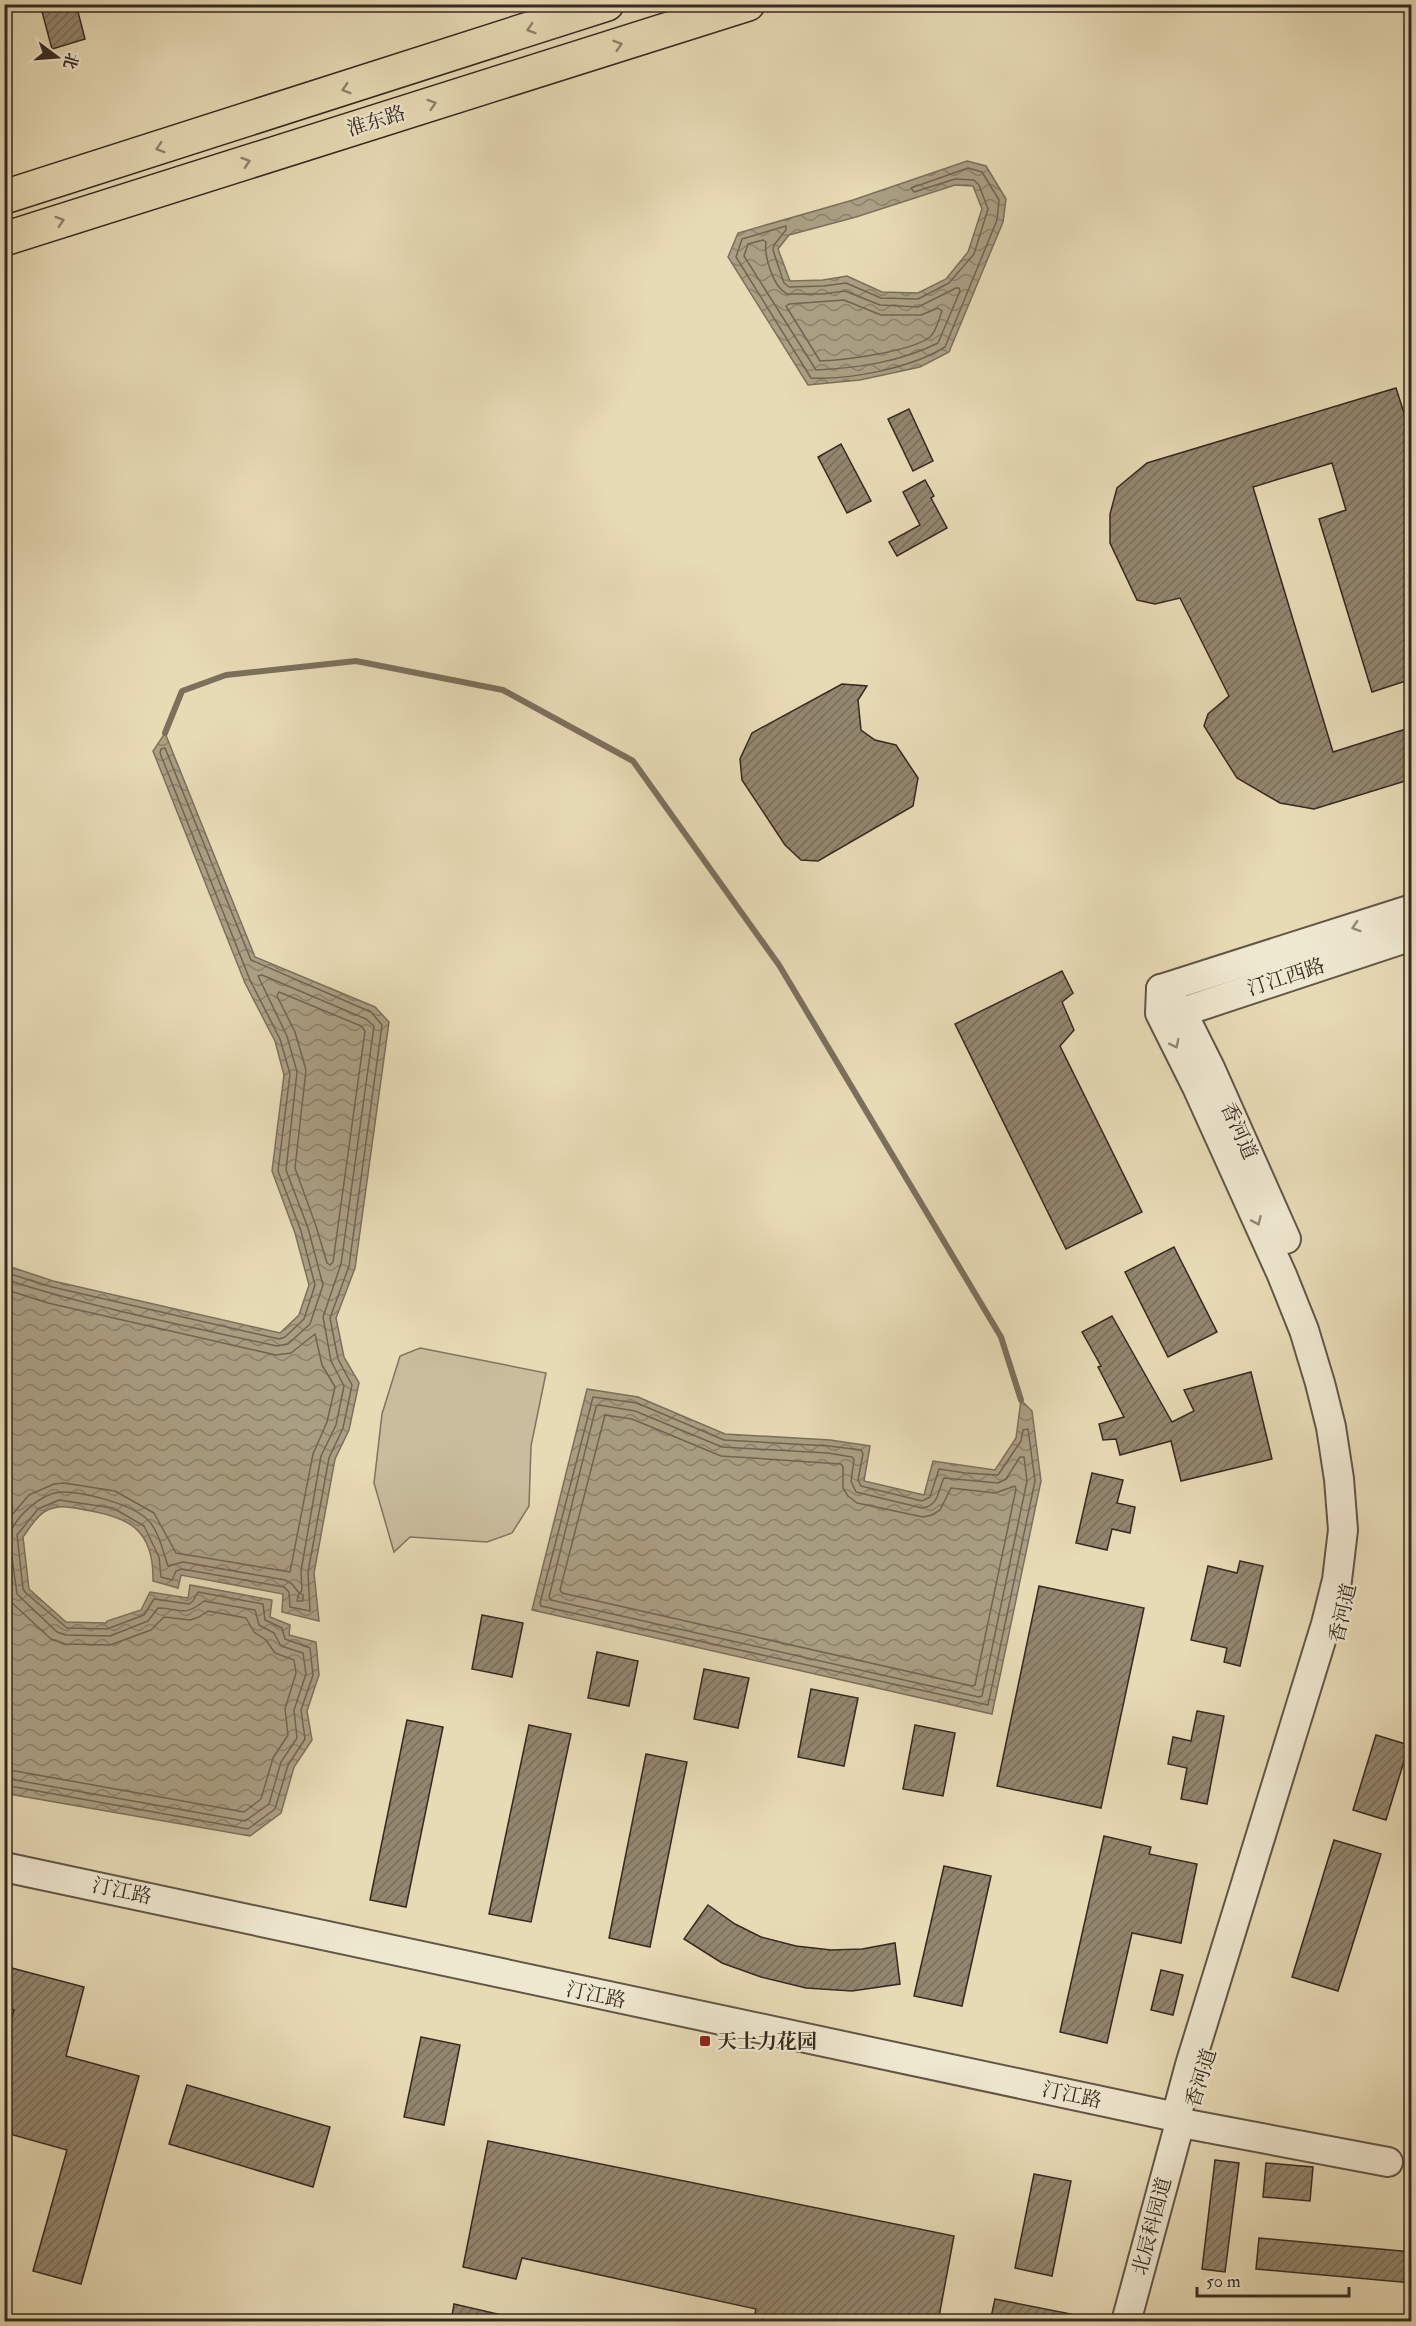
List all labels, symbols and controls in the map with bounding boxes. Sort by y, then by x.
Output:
one-way arrow [526,22,537,34]
north arrow [27,27,87,87]
one-way arrow [612,40,623,53]
text: 北 [59,50,82,71]
one-way arrow [341,81,352,94]
one-way arrow [426,99,437,111]
street label: 淮东路 [344,100,408,142]
one-way arrow [155,141,166,153]
one-way arrow [240,157,251,170]
one-way arrow [54,216,65,228]
one-way arrow [1351,919,1362,932]
street label: 汀江西路 [1244,953,1328,1001]
one-way arrow [1168,1038,1179,1049]
street label: 香河道 [1215,1099,1263,1163]
one-way arrow [1250,1215,1262,1226]
street label: 香河道 [1324,1581,1362,1645]
street label: 汀江路 [90,1873,154,1909]
street label: 汀江路 [564,1977,628,2013]
place label: 天士力花园 [717,2029,817,2054]
marker: 天士力花园 [698,2034,712,2048]
street label: 香河道 [1180,2046,1222,2110]
street label: 汀江路 [1040,2077,1104,2113]
street label: 北辰科园道 [1127,2174,1177,2278]
scale bar [1197,2260,1348,2298]
text: 50 m [1206,2270,1241,2293]

